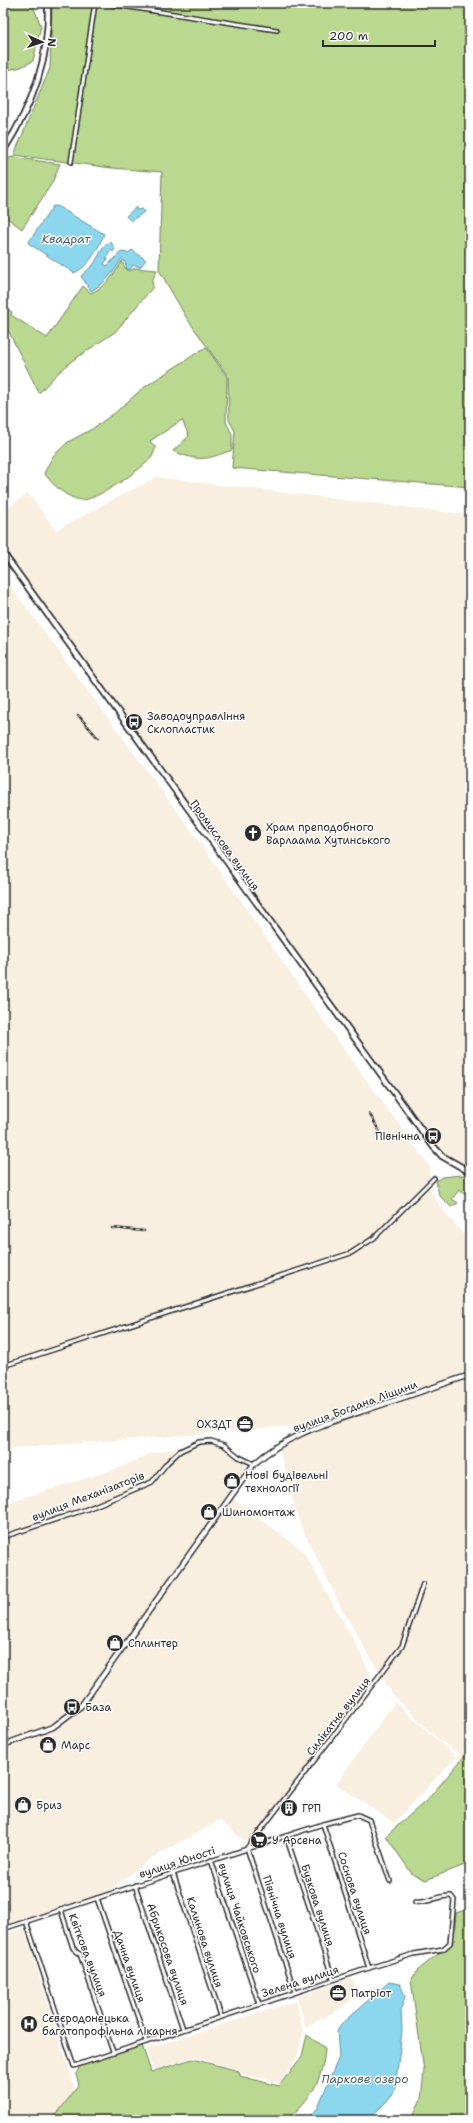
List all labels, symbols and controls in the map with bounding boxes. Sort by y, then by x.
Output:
north arrow [22,22,62,62]
scale bar [323,22,435,48]
text: 200 m [329,28,368,44]
text: N [44,38,59,48]
water label: Квадрат [42,231,91,247]
place label: Заводоуправління Склопластик [147,709,245,737]
bus stop icon: Заводоуправління Склопластик [124,712,144,732]
street label: Промислова вулиця [187,797,263,894]
place label: Храм преподобного Варлаама Хутинського [266,820,391,848]
church icon: Храм преподобного Варлаама Хутинського [243,823,263,843]
bus stop icon: Північна [423,1126,443,1146]
place label: Північна [375,1129,420,1144]
street label: вулиця Богдана Ліщини [291,1377,419,1436]
office icon: ОХЗДТ [235,1414,255,1434]
place label: ОХЗДТ [197,1417,232,1432]
street label: вулиця Механізаторів [30,1468,147,1525]
place label: Нові будівельні технології [245,1468,328,1496]
shop icon: Нові будівельні технології [222,1471,242,1491]
shop icon: Шиномонтаж [199,1502,219,1522]
place label: Шиномонтаж [222,1505,295,1520]
shop icon: Сплинтер [105,1633,125,1653]
place label: Сплинтер [128,1636,178,1651]
street label: Силікатна вулиця [303,1674,374,1759]
bus stop icon: База [62,1697,82,1717]
place label: База [85,1700,111,1715]
shop icon: Марс [38,1735,58,1755]
place label: Марс [61,1738,91,1753]
shop icon: Бриз [13,1795,33,1815]
place label: Бриз [36,1798,62,1813]
building icon: ГРП [279,1798,299,1818]
place label: ГРП [302,1801,321,1816]
supermarket icon: У Арсена [249,1830,269,1850]
place label: У Арсена [272,1833,322,1848]
street label: вулиця Юності [137,1843,217,1882]
street label: Соснова вулиця [334,1850,375,1937]
street label: вулиця Чайковського [215,1861,265,1975]
street label: Бузкова вулиця [297,1862,338,1948]
street label: Північна вулиця [259,1874,300,1961]
street label: Калинова вулиця [183,1895,226,1990]
street label: Абрикосова вулиця [143,1901,192,2007]
street label: Квіткова вулиця [65,1911,110,1999]
street label: Дачна вулиця [110,1928,149,2004]
street label: Зелена вулиця [260,1962,341,2001]
office icon: Патріот [328,1983,348,2003]
place label: Патріот [351,1986,392,2001]
place label: Сєвєродонецька багатопрофільна лікарня [42,2011,178,2039]
hospital icon: Сєвєродонецька багатопрофільна лікарня [19,2014,39,2034]
water label: Паркове озеро [321,2071,409,2087]

